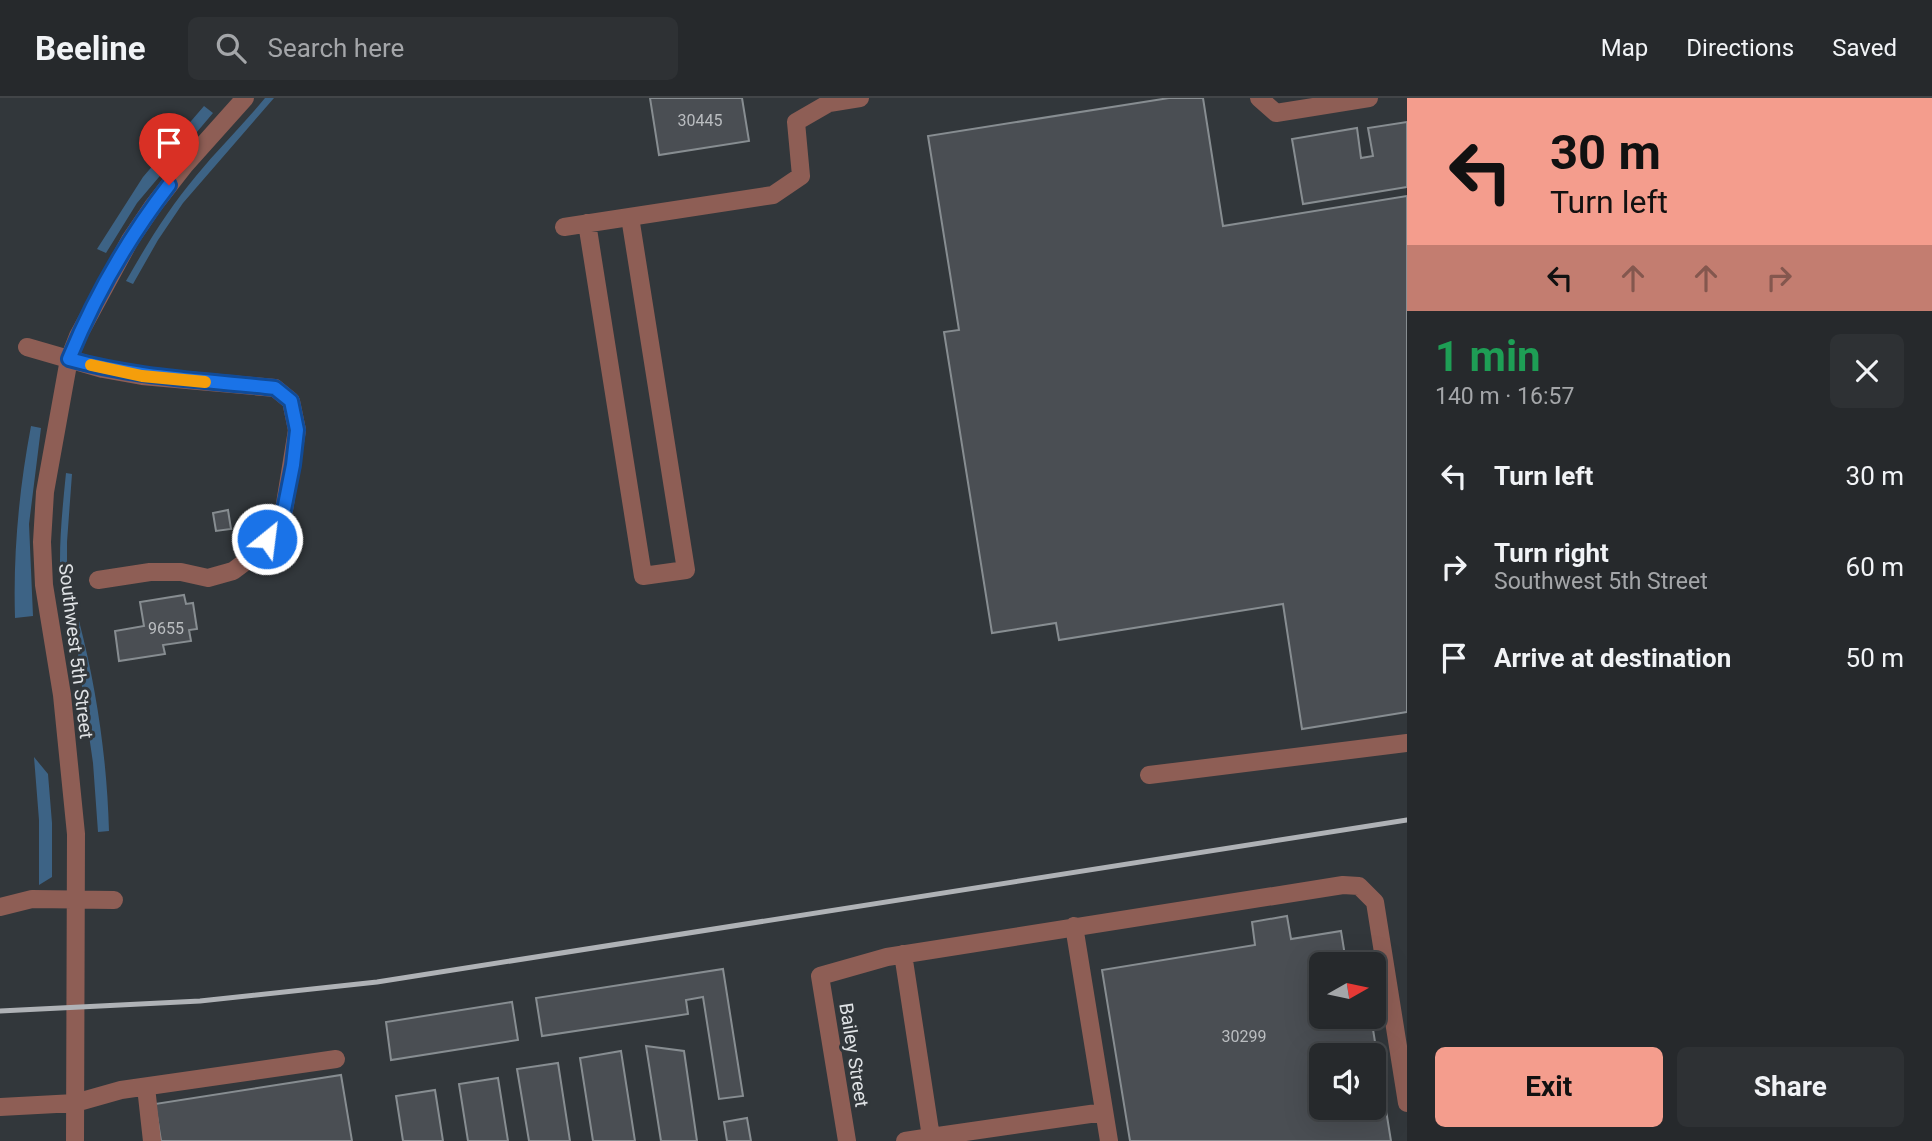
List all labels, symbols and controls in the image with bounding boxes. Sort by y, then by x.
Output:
search box [188,17,678,80]
text: Beeline [35,29,146,68]
icon: search [212,29,250,67]
text: Search here [268,33,404,63]
text: Map [1601,34,1648,62]
text: Directions [1686,34,1794,62]
text: Saved [1832,34,1897,62]
house number: 30445 [678,111,722,130]
pin [139,113,199,185]
icon: arrive [150,124,188,162]
text: 30 m [1550,124,1661,181]
icon: left [1435,126,1526,217]
text: Turn left [1550,183,1668,221]
icon: left [1541,259,1579,297]
icon: ahead [1614,259,1652,297]
icon: ahead [1687,259,1725,297]
icon: right [1760,259,1798,297]
text: 1 min [1435,332,1541,381]
button: close [1830,334,1904,408]
text: 140 m · 16:57 [1435,383,1574,410]
icon: left [1435,457,1473,495]
text: Turn left [1494,461,1593,491]
text: 30 m [1846,461,1904,491]
position arrow [230,502,304,576]
text: Turn right [1494,538,1609,568]
icon: right [1435,548,1473,586]
text: 60 m [1846,552,1904,582]
street label: Southwest 5th Street [54,562,98,740]
text: Southwest 5th Street [1494,568,1708,595]
house number: 9655 [148,619,184,638]
icon: arrive [1435,639,1473,677]
text: Arrive at destination [1494,643,1731,673]
text: 50 m [1846,643,1904,673]
north arrow [1309,952,1386,1029]
map controls [1309,952,1386,1120]
street label: Bailey Street [834,1001,874,1109]
house number: 30299 [1222,1027,1266,1046]
button: sound [1309,1043,1386,1120]
button: Exit [1435,1047,1663,1127]
button: Share [1677,1047,1904,1127]

